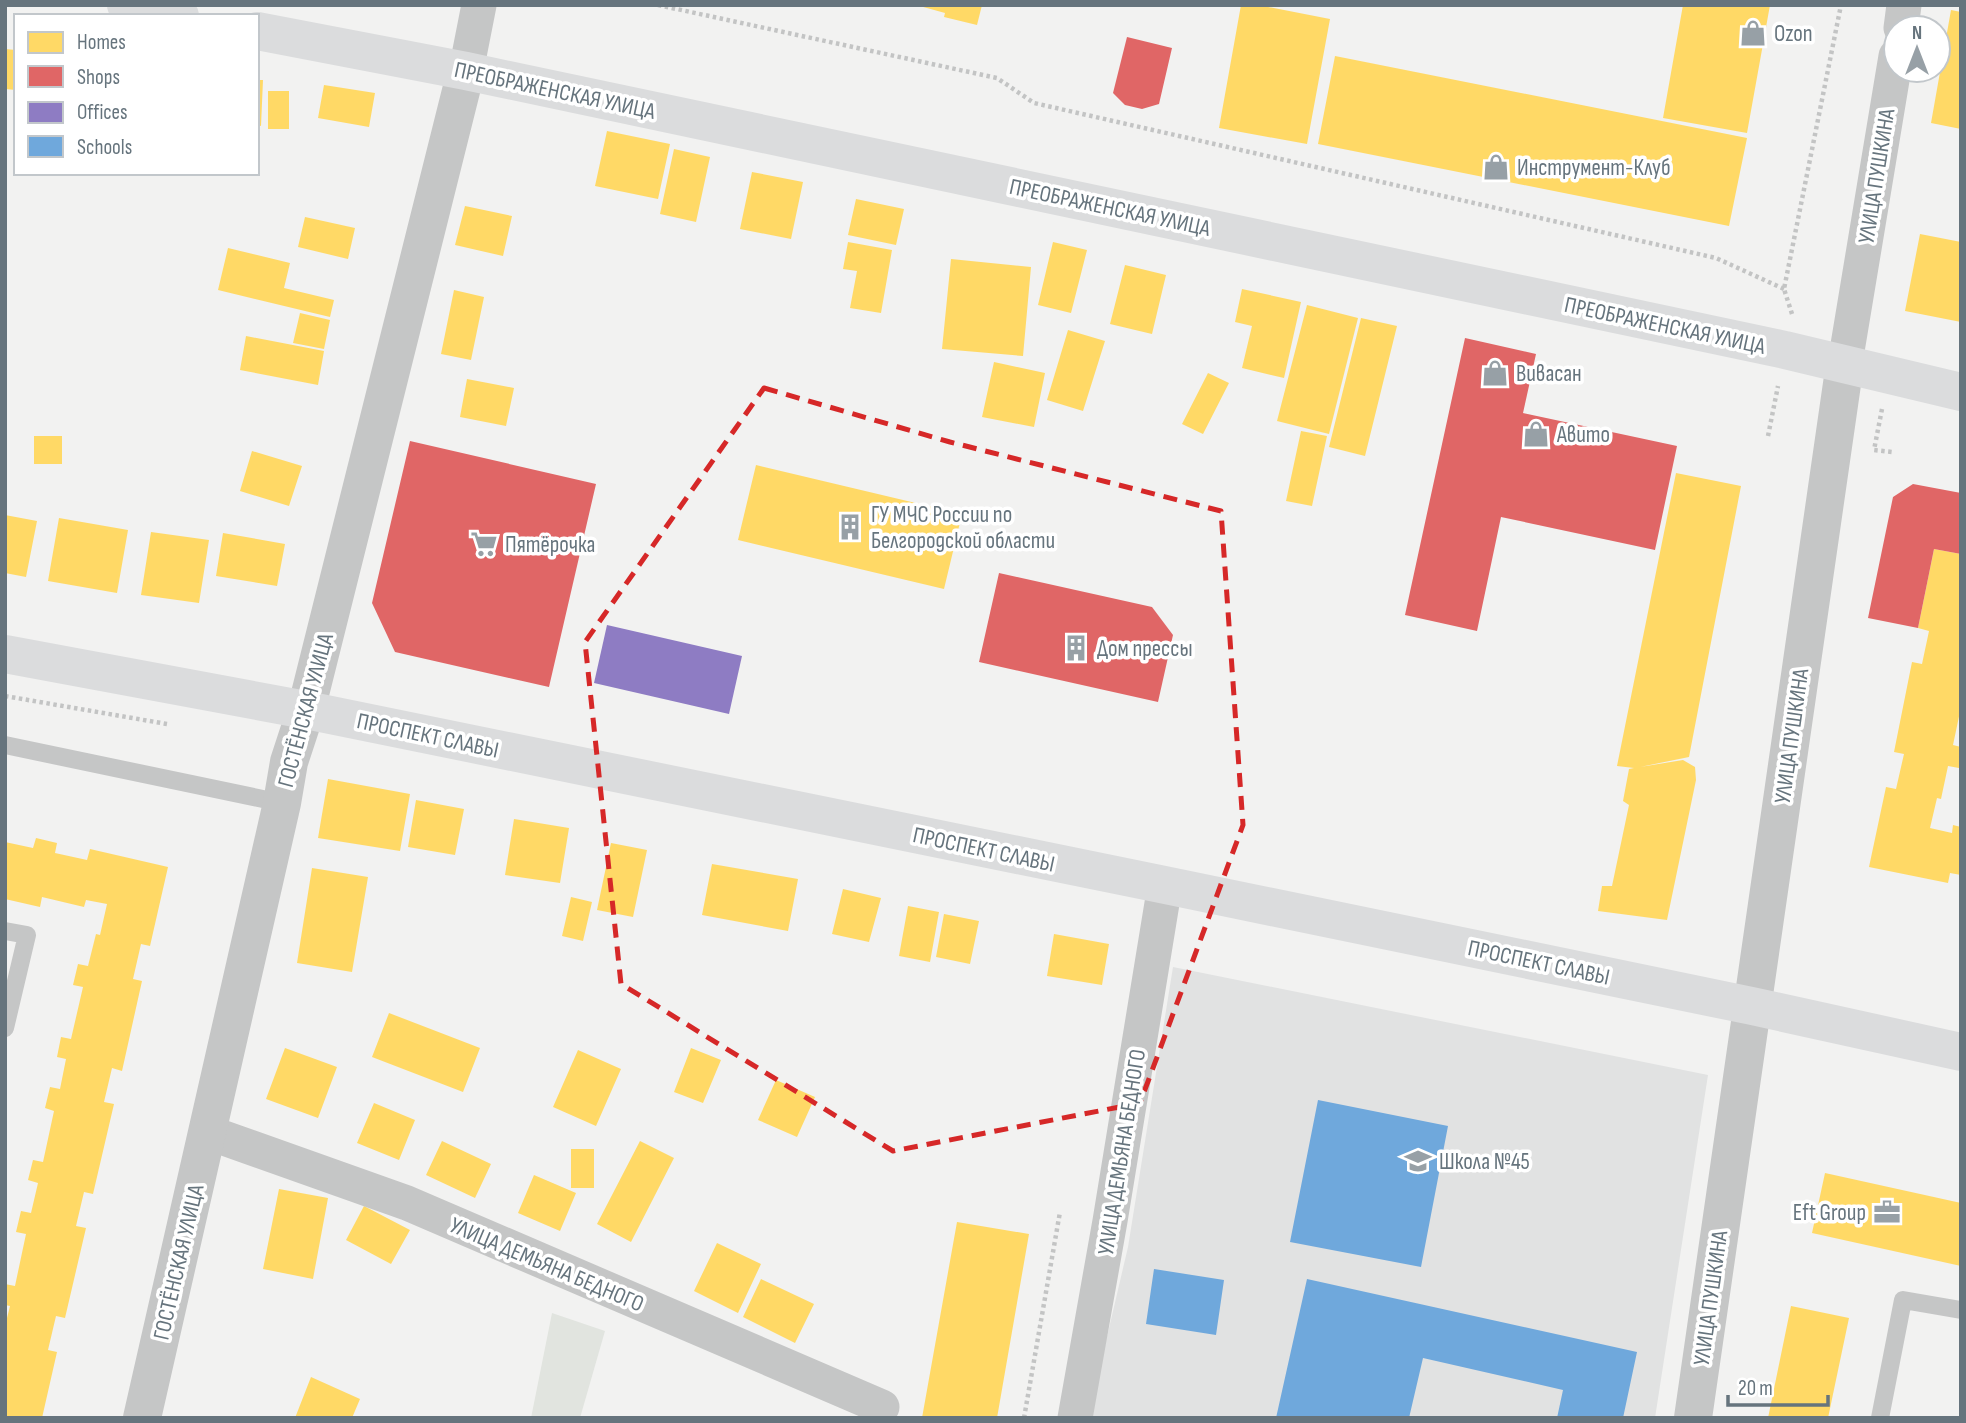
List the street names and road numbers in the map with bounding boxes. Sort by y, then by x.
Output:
street label: ПРЕОБРАЖЕНСКАЯ УЛИЦА [452,56,658,126]
street label: УЛИЦА ПУШКИНА [1853,107,1901,246]
street label: ПРЕОБРАЖЕНСКАЯ УЛИЦА [1007,173,1213,243]
street label: ПРЕОБРАЖЕНСКАЯ УЛИЦА [1562,291,1768,361]
street label: ГОСТЁНСКАЯ УЛИЦА [272,630,340,790]
street label: УЛИЦА ПУШКИНА [1769,667,1815,805]
street label: ПРОСПЕКТ СЛАВЫ [354,707,501,765]
street label: ПРОСПЕКТ СЛАВЫ [910,821,1057,879]
street label: ПРОСПЕКТ СЛАВЫ [1465,934,1612,992]
street label: УЛИЦА ДЕМЬЯНА БЕДНОГО [1092,1047,1152,1257]
street label: ГОСТЁНСКАЯ УЛИЦА [148,1182,210,1342]
street label: УЛИЦА ДЕМЬЯНА БЕДНОГО [445,1211,648,1318]
street label: УЛИЦА ПУШКИНА [1688,1229,1734,1367]

